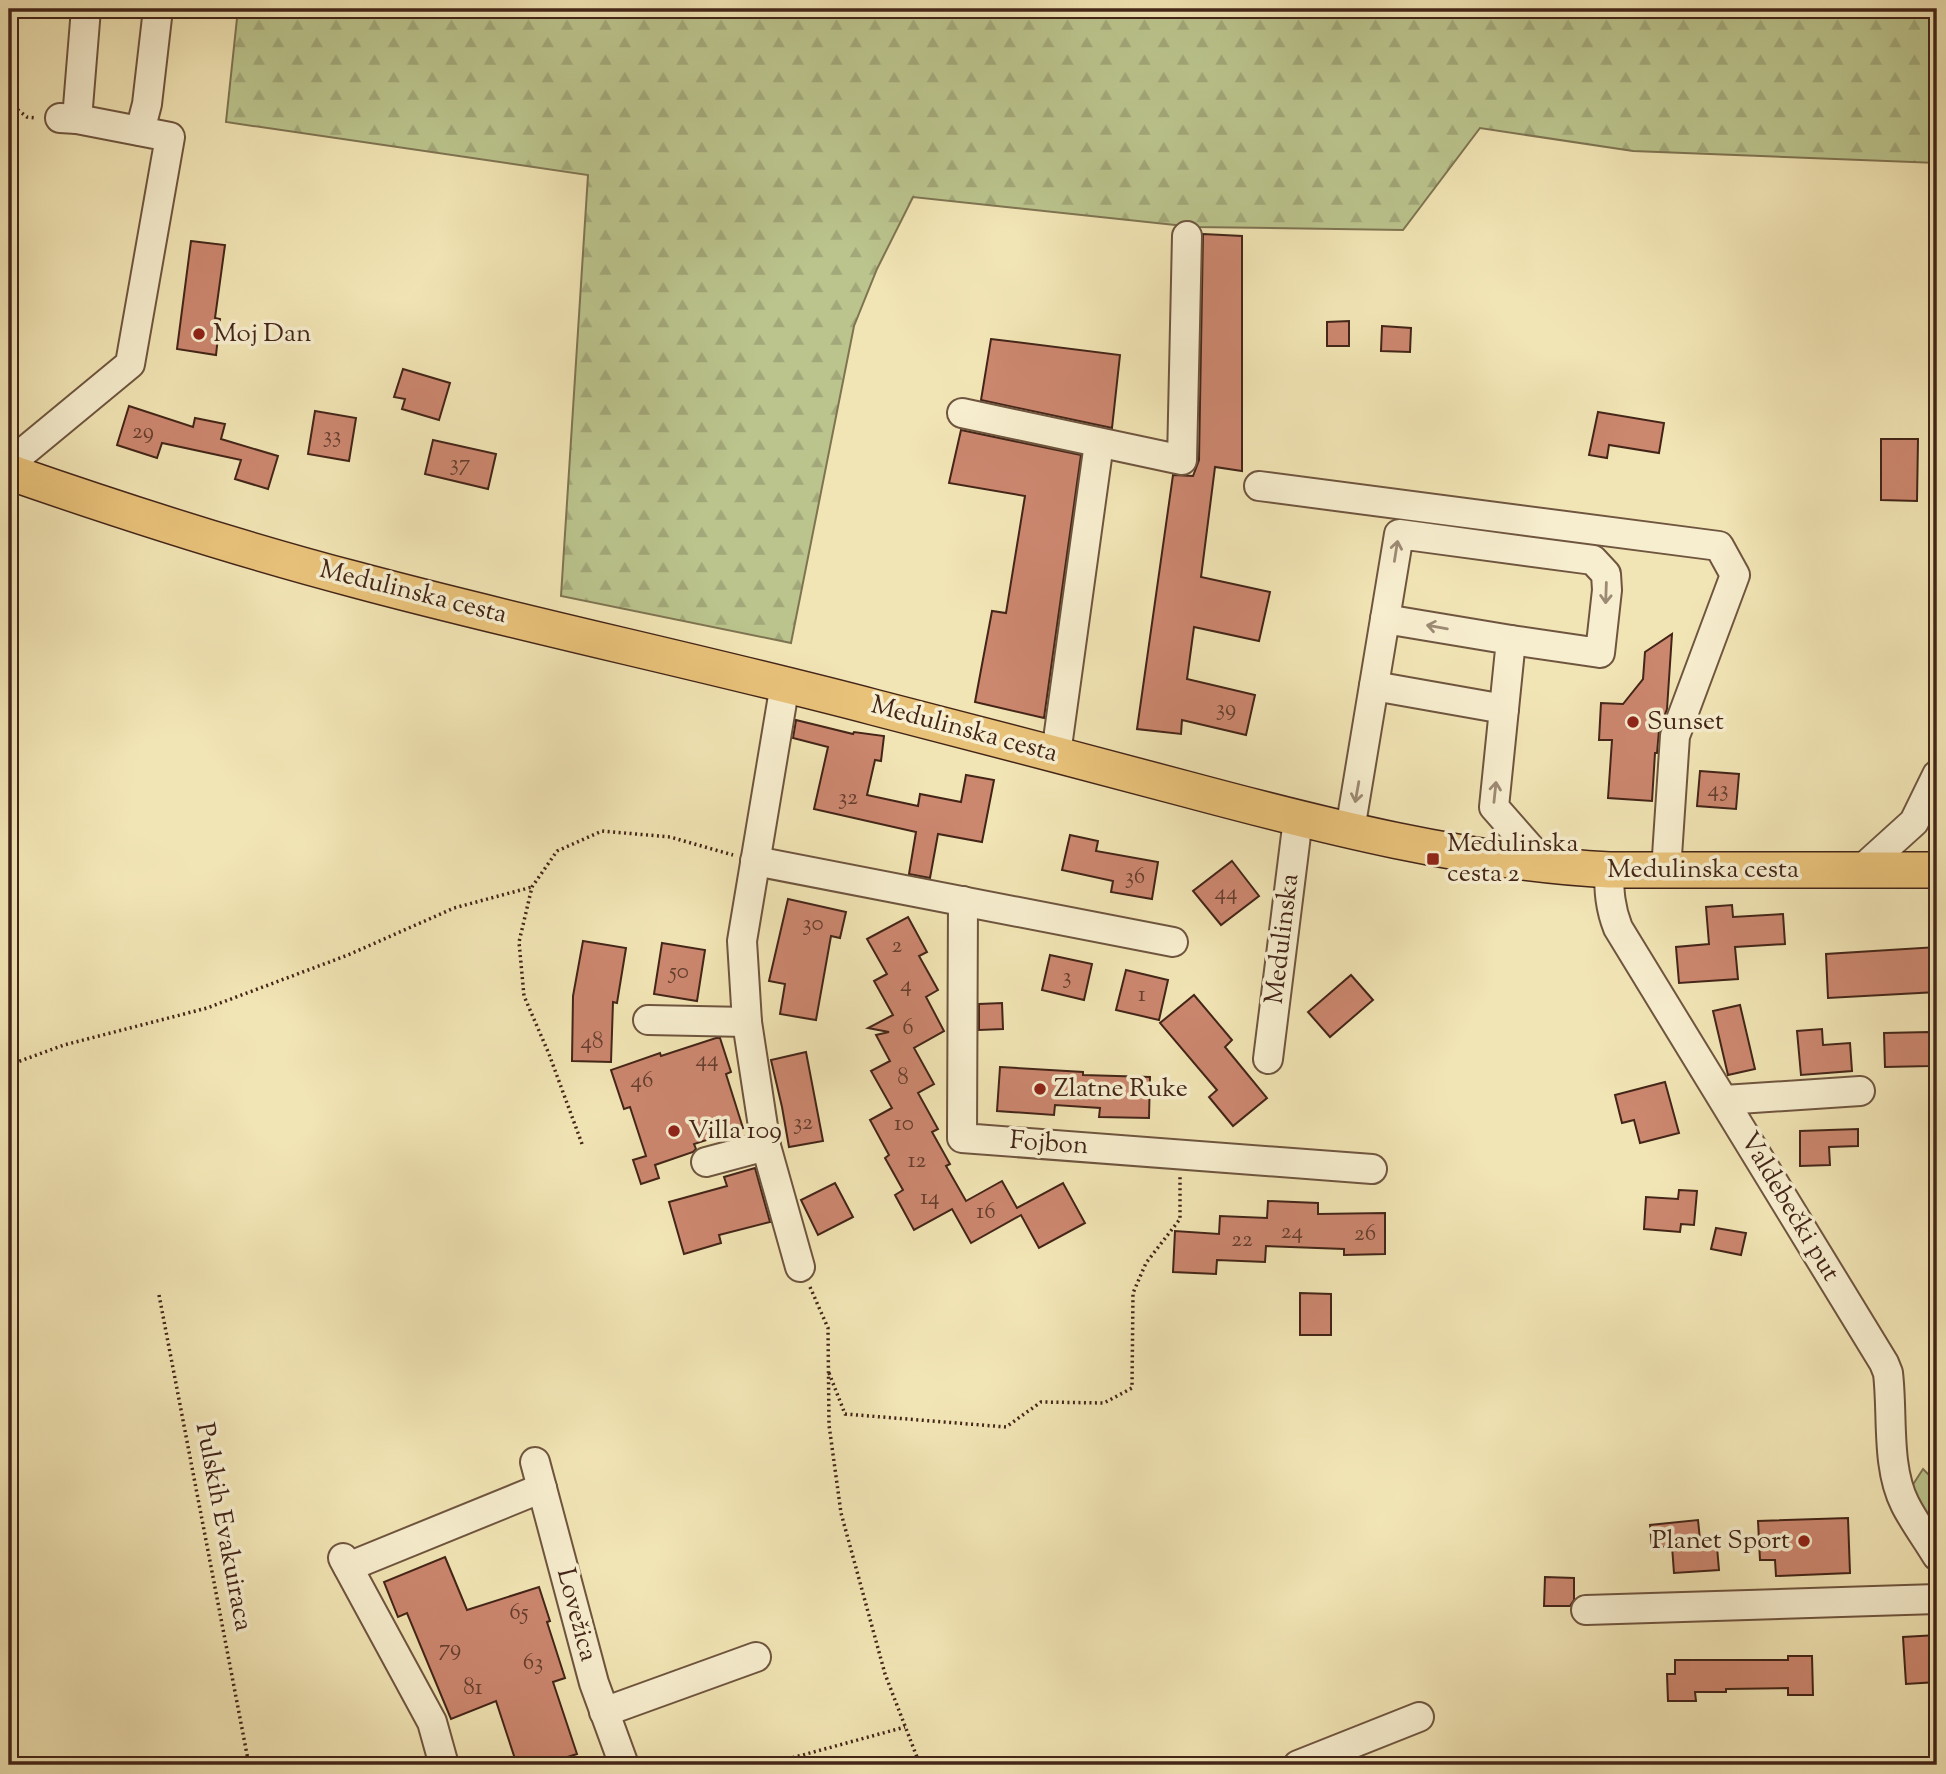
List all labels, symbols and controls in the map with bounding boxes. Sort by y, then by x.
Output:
place label: Moj Dan [213,316,311,353]
marker: Moj Dan [191,326,207,342]
house number: 29 [132,416,154,449]
house number: 33 [323,420,341,453]
house number: 37 [450,448,471,481]
one-way arrow [1390,540,1403,563]
street label: Medulinska cesta [315,552,511,634]
one-way arrow [1599,581,1613,604]
one-way arrow [1426,620,1449,634]
street label: Medulinska cesta [867,687,1061,773]
house number: 39 [1216,693,1236,726]
place label: Sunset [1647,704,1724,741]
marker: Sunset [1625,714,1641,730]
house number: 43 [1708,774,1728,807]
one-way arrow [1349,780,1363,802]
one-way arrow [1489,781,1502,803]
house number: 32 [838,782,858,815]
place label: Medulinska cesta 2 [1447,826,1578,893]
marker: Medulinska cesta 2 [1425,851,1441,867]
street label: Medulinska cesta [1607,852,1799,889]
house number: 36 [1125,861,1145,894]
street label: Medulinska [1257,872,1309,1006]
house number: 44 [1214,877,1238,910]
house number: 30 [802,908,824,941]
house number: 2 [892,930,903,963]
house number: 50 [667,956,689,989]
house number: 3 [1062,961,1072,994]
house number: 4 [900,969,912,1002]
house number: 1 [1138,979,1146,1012]
house number: 6 [902,1012,914,1045]
house number: 48 [580,1026,604,1059]
house number: 44 [695,1044,719,1077]
house number: 8 [897,1062,909,1095]
house number: 46 [631,1065,653,1098]
place label: Zlatne Ruke [1054,1071,1188,1108]
marker: Zlatne Ruke [1032,1081,1048,1097]
house number: 32 [793,1107,813,1140]
house number: 10 [894,1108,914,1141]
place label: Villa 109 [688,1113,782,1150]
marker: Villa 109 [666,1123,682,1139]
street label: Fojbon [1008,1123,1090,1165]
street label: Valdebečki put [1730,1125,1848,1289]
house number: 12 [908,1145,927,1178]
house number: 14 [920,1182,940,1215]
house number: 16 [976,1196,996,1229]
house number: 24 [1281,1216,1303,1249]
house number: 26 [1354,1218,1376,1251]
house number: 22 [1231,1224,1253,1257]
street label: Pulskih Evakuiraca [185,1420,261,1634]
place label: Planet Sport [1652,1523,1790,1560]
marker: Planet Sport [1796,1533,1812,1549]
street label: Lovežica [546,1564,606,1666]
house number: 65 [509,1597,529,1630]
house number: 79 [439,1633,461,1666]
house number: 63 [523,1647,543,1680]
house number: 81 [463,1672,483,1705]

